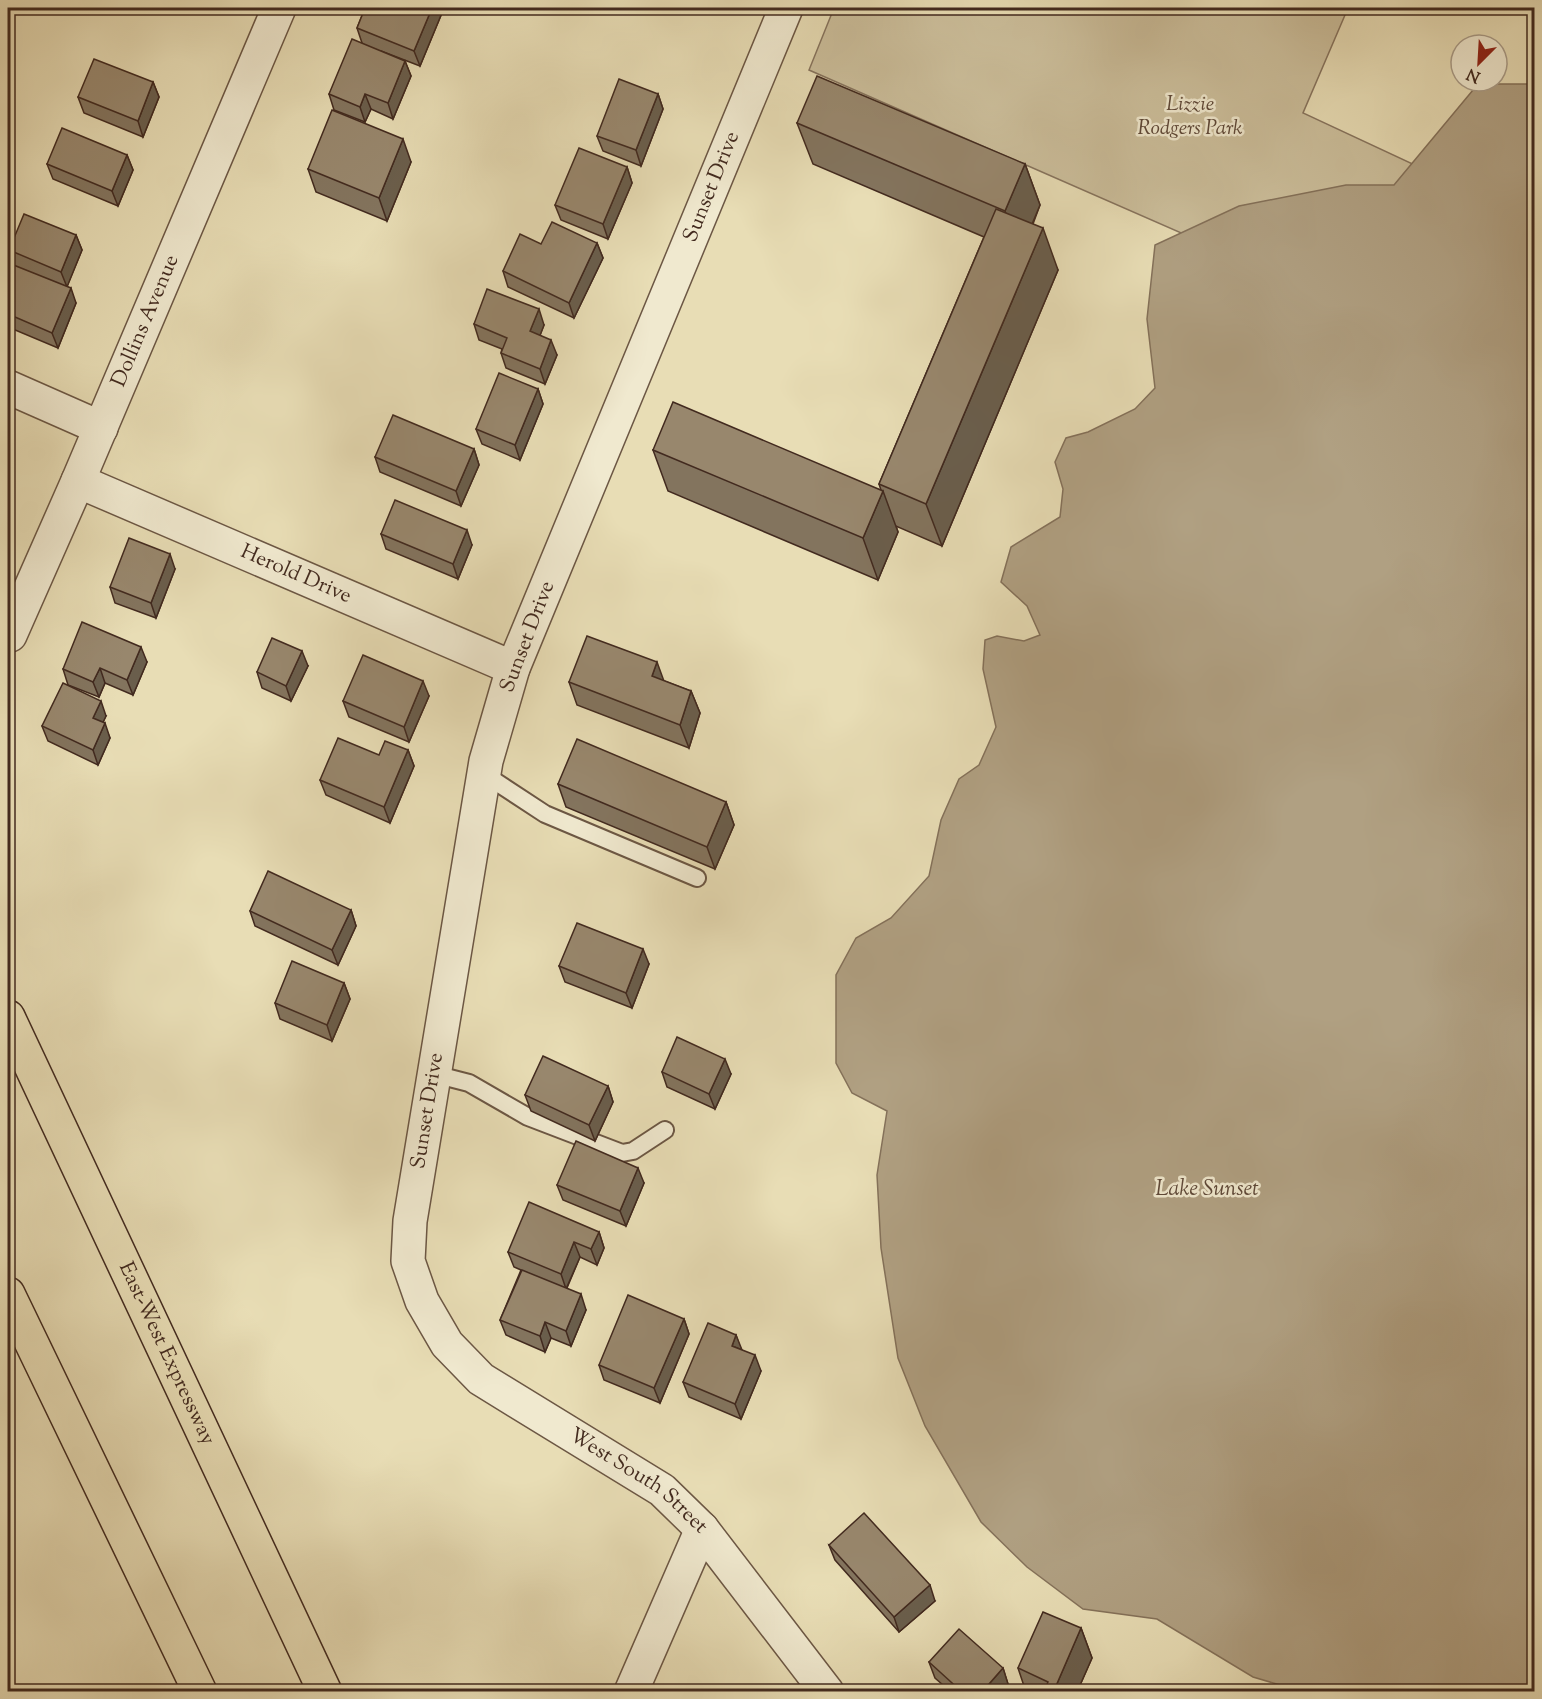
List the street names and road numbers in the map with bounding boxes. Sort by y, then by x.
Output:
street label: Sunset Drive [676,127,748,247]
street label: Dollins Avenue [105,250,187,392]
street label: Herold Drive [235,537,356,612]
street label: Sunset Drive [493,577,563,697]
street label: Sunset Drive [404,1051,452,1171]
street label: East-West Expressway [110,1257,222,1451]
street label: West South Street [563,1421,714,1541]

